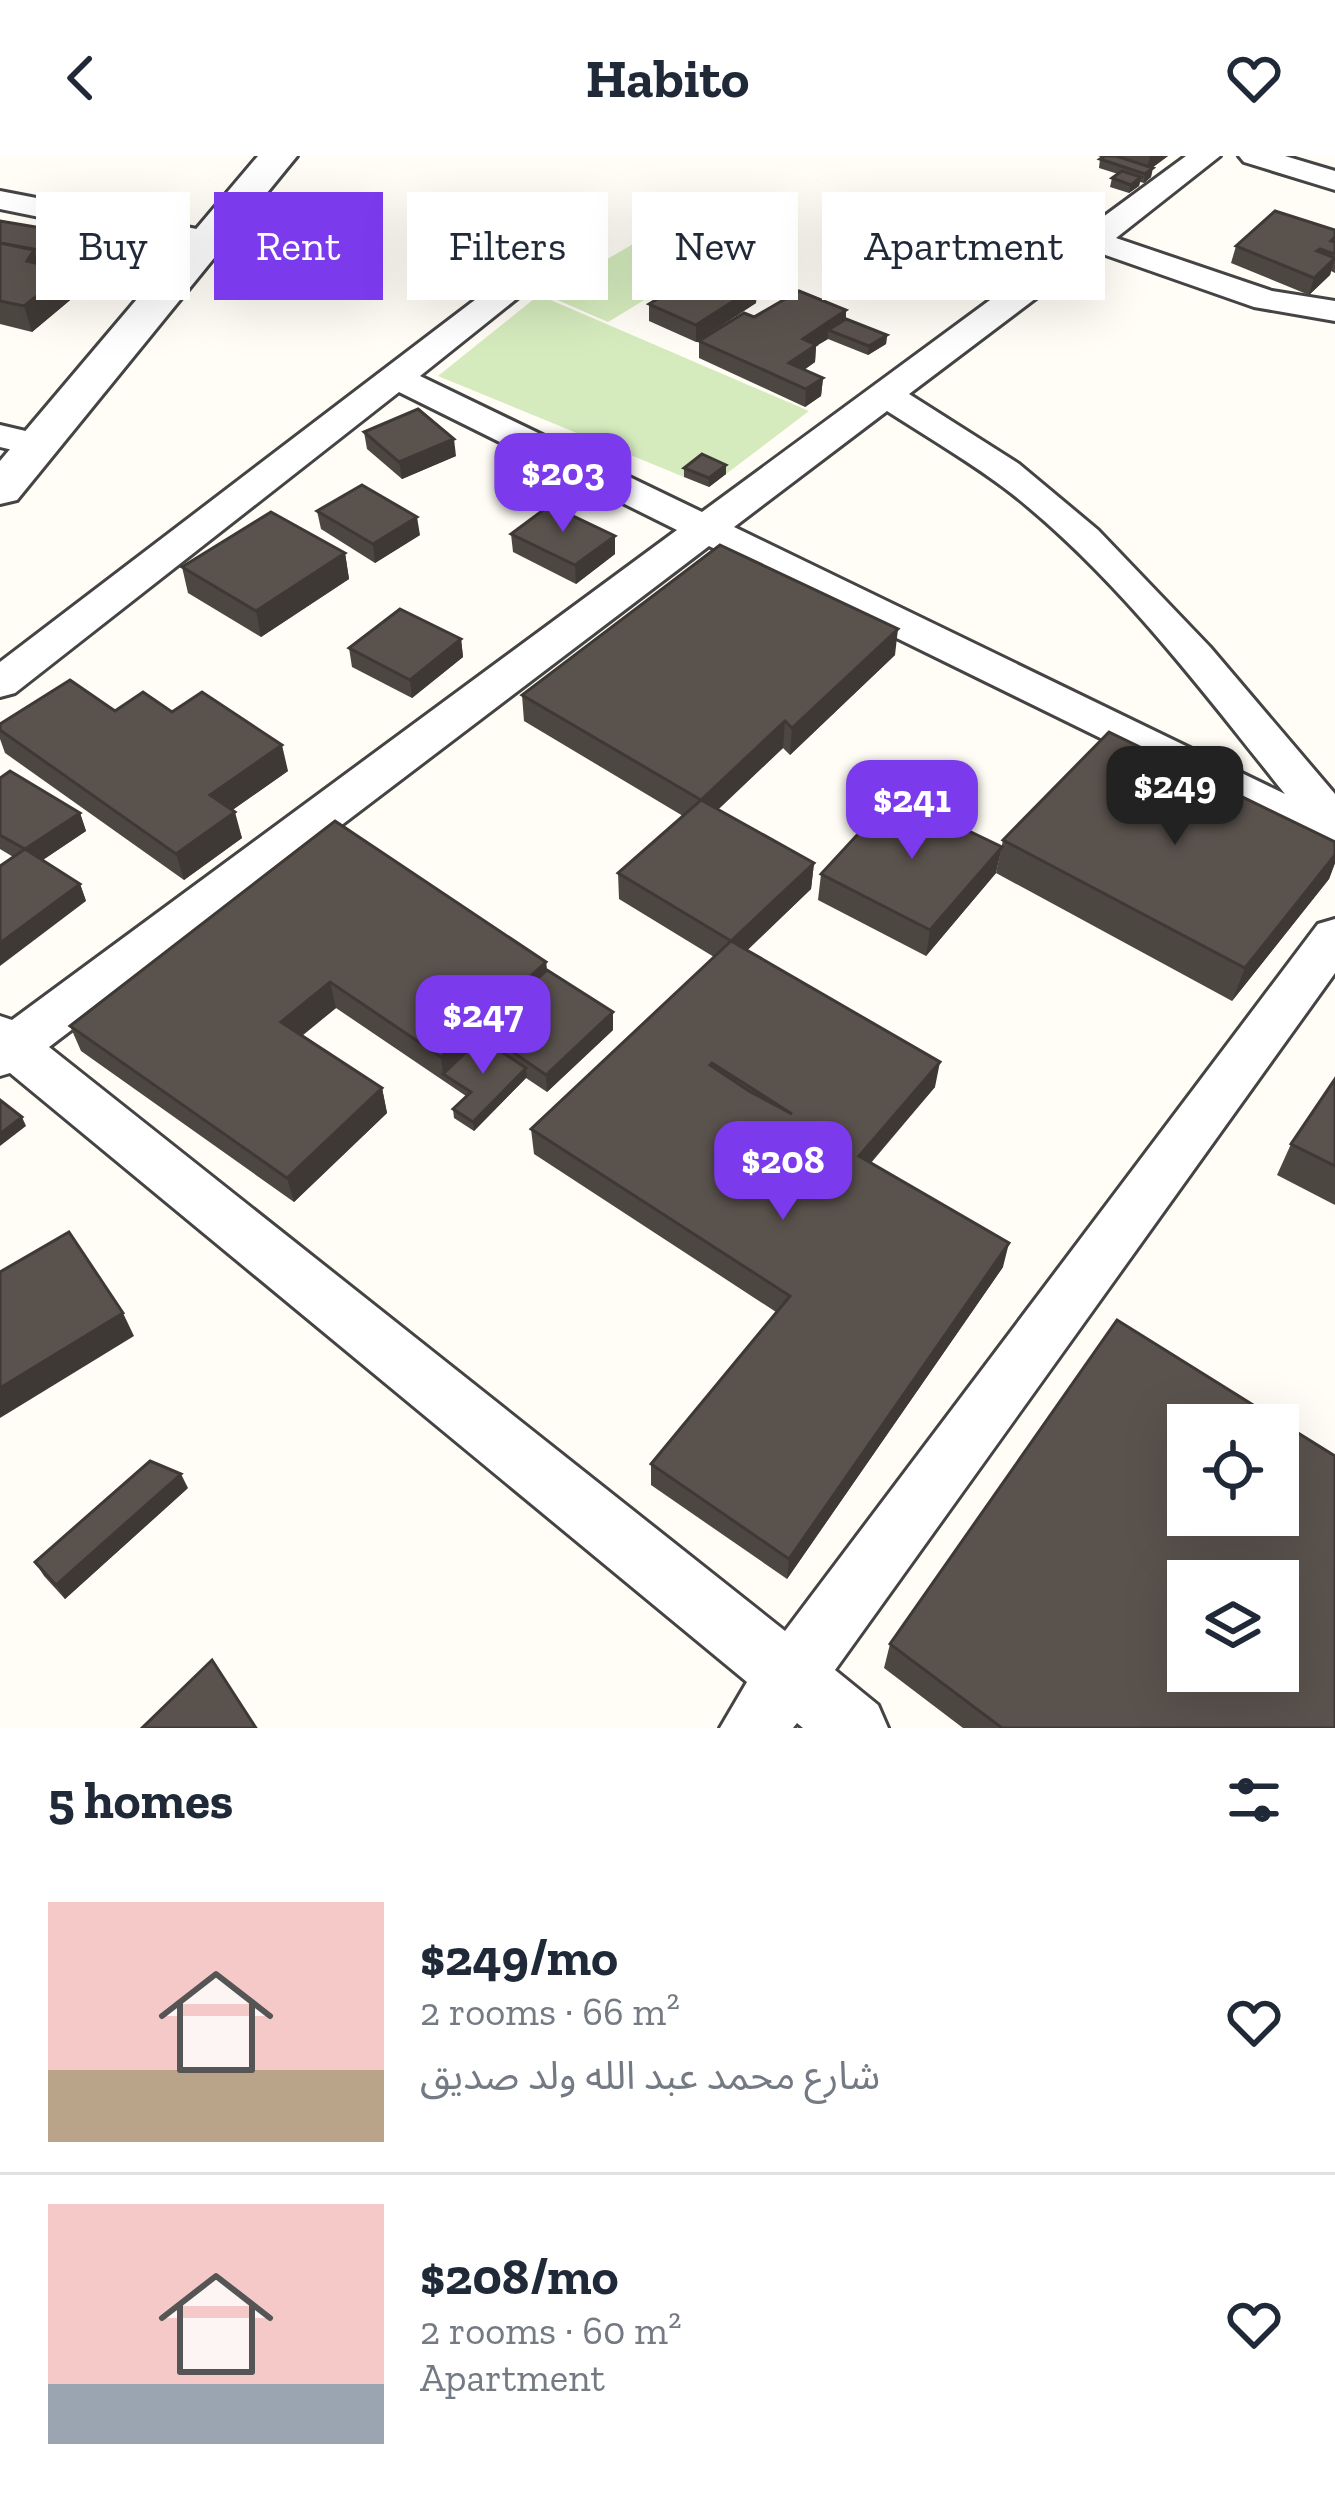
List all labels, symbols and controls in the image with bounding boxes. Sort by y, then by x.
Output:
icon: back [48,45,114,111]
icon: heart [1221,45,1287,111]
text: Habito [586,46,749,111]
chip: Buy [36,192,190,300]
chip: Rent [214,192,383,300]
chip: Filters [407,192,608,300]
chip: New [632,192,798,300]
chip: Apartment [822,192,1105,300]
pin: $203 [492,433,634,535]
text: $203 [521,448,605,495]
pin: $249 [1104,746,1246,848]
pin: $241 [841,760,983,862]
text: $249 [1133,761,1217,808]
text: $241 [873,775,951,822]
pin: $247 [412,975,554,1077]
text: $247 [443,990,523,1037]
pin: $208 [712,1121,854,1223]
text: $208 [741,1136,825,1183]
map controls [1167,1404,1299,1692]
button: locate [1167,1404,1299,1536]
button: layers [1167,1560,1299,1692]
icon: filters [1221,1767,1287,1833]
text: 5 homes [48,1770,233,1831]
text: $249/mo [420,1927,618,1988]
icon: home [144,1950,288,2094]
text: 2 rooms · 66 m² [420,1988,680,2035]
icon: heart [1221,1989,1287,2055]
text: شارع محمد عبد الله ولد صديق [420,2052,880,2099]
text: $208/mo [420,2246,618,2307]
icon: home [144,2252,288,2396]
icon: heart [1221,2291,1287,2357]
text: 2 rooms · 60 m² [420,2307,682,2354]
text: Apartment [420,2354,605,2401]

